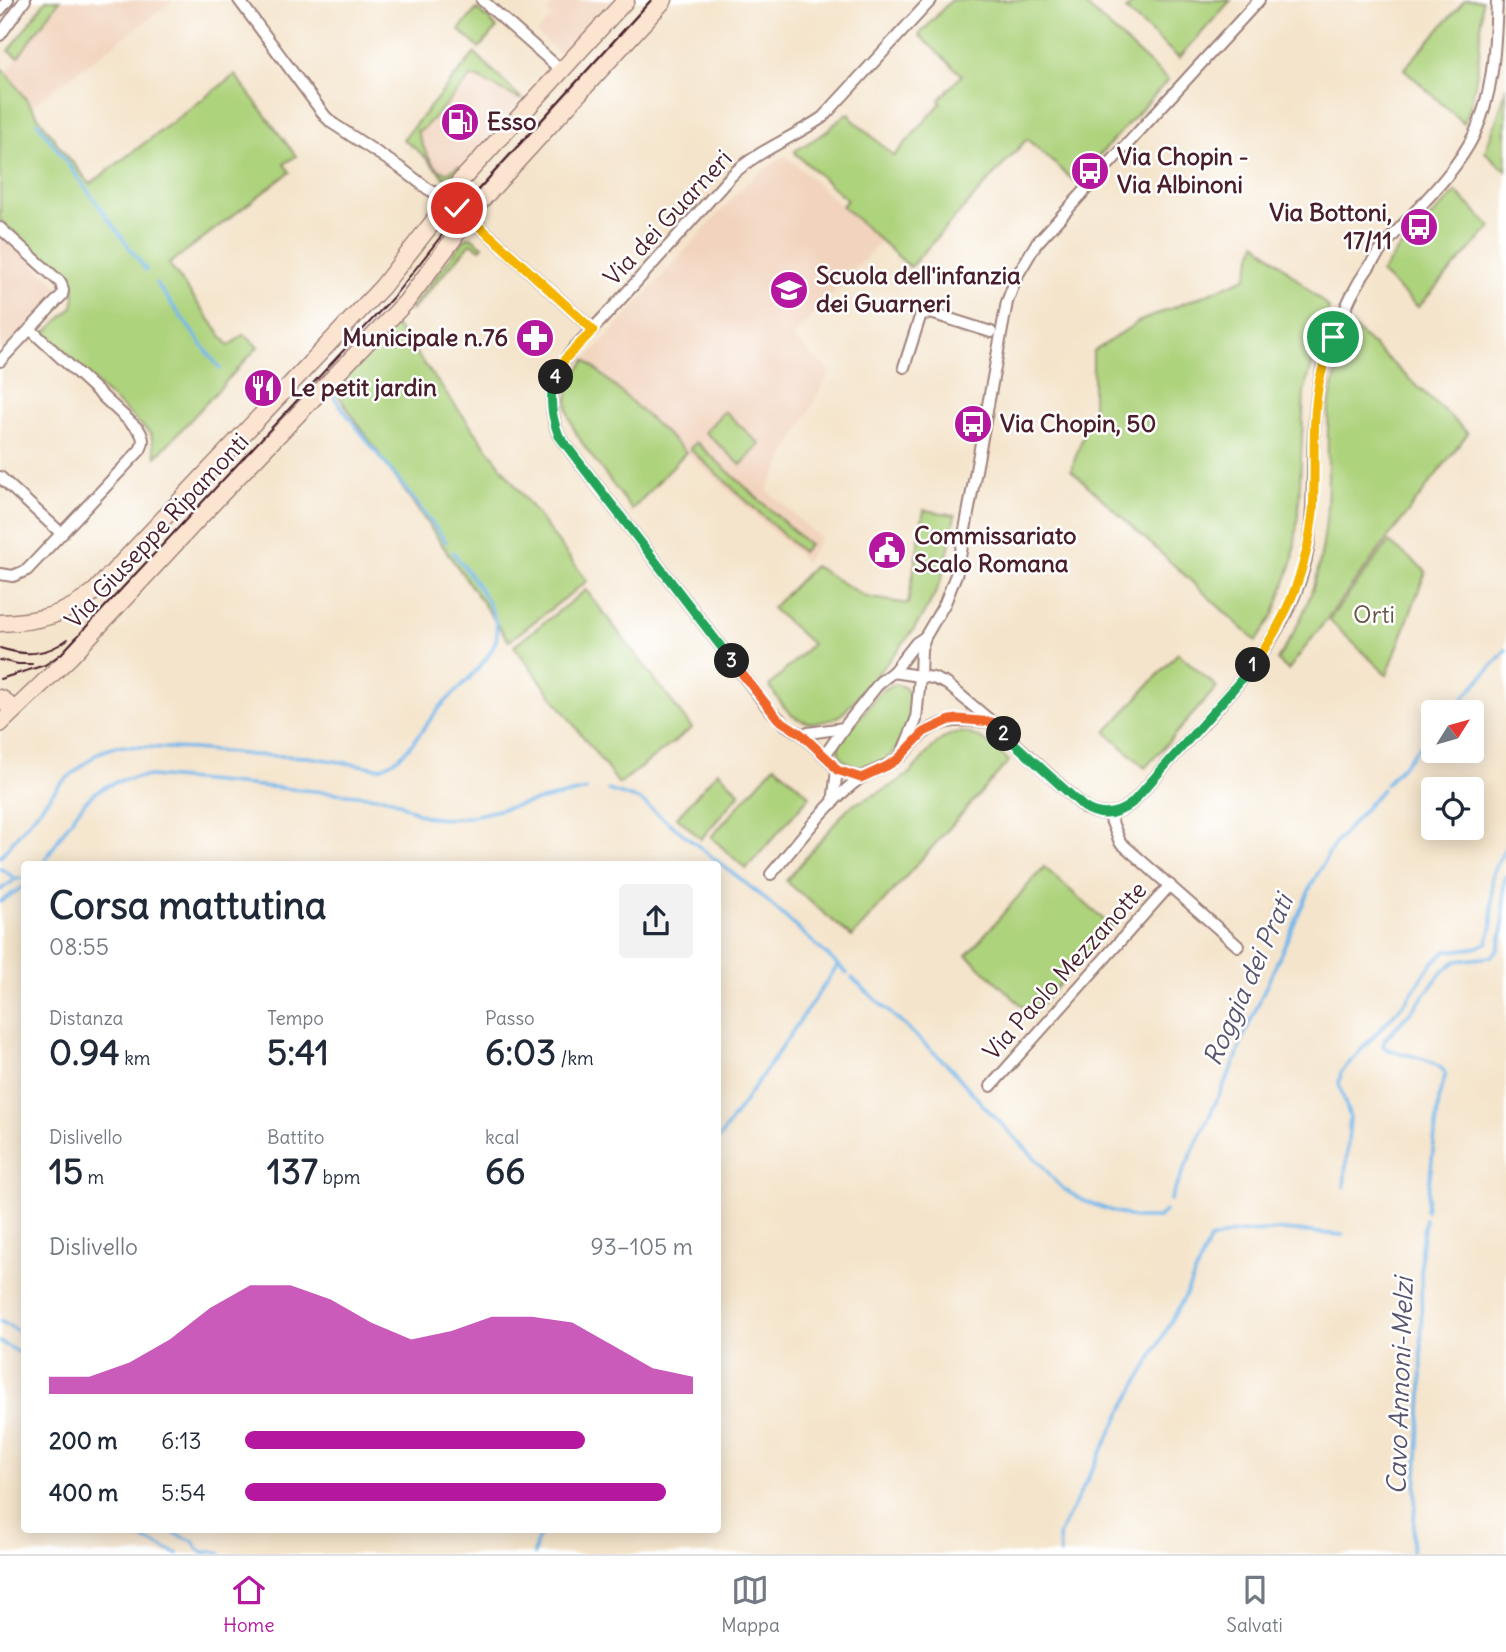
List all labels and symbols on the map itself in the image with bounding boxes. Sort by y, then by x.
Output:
fuel station icon: Esso [439,101,481,143]
place label: Esso [487,106,536,136]
place label: Via Chopin - Via Albinoni [1117,141,1249,199]
street label: Via dei Guarneri [597,143,738,291]
bus stop icon: Via Chopin - Via Albinoni [1069,150,1111,192]
pin [427,178,487,238]
place label: Via Bottoni, 17/11 [1269,197,1392,255]
bus stop icon: Via Bottoni, 17/11 [1398,206,1440,248]
place label: Scuola dell'infanzia dei Guarneri [816,260,1021,318]
school or university icon: Scuola dell'infanzia dei Guarneri [768,269,810,311]
pin [1303,307,1363,367]
pharmacy icon: Municipale n.76 [514,317,556,359]
place label: Municipale n.76 [342,322,508,352]
pin: 4 [538,360,574,394]
restaurant icon: Le petit jardin [242,367,284,409]
place label: Le petit jardin [290,372,437,402]
bus stop icon: Via Chopin, 50 [952,403,994,445]
place label: Via Chopin, 50 [1000,408,1156,438]
street label: Via Giuseppe Ripamonti [58,426,255,634]
place label: Commissariato Scalo Romana [914,520,1077,578]
public building icon: Commissariato Scalo Romana [866,529,908,571]
park label: Orti [1353,599,1395,629]
pin: 3 [714,644,750,678]
pin: 1 [1236,648,1270,682]
north arrow [1421,700,1484,763]
pin: 2 [986,716,1021,752]
street label: Via Paolo Mezzanotte [976,875,1152,1066]
water label: Roggia dei Prati [1195,886,1301,1070]
water label: Cavo Annoni-Melzi [1379,1274,1420,1495]

